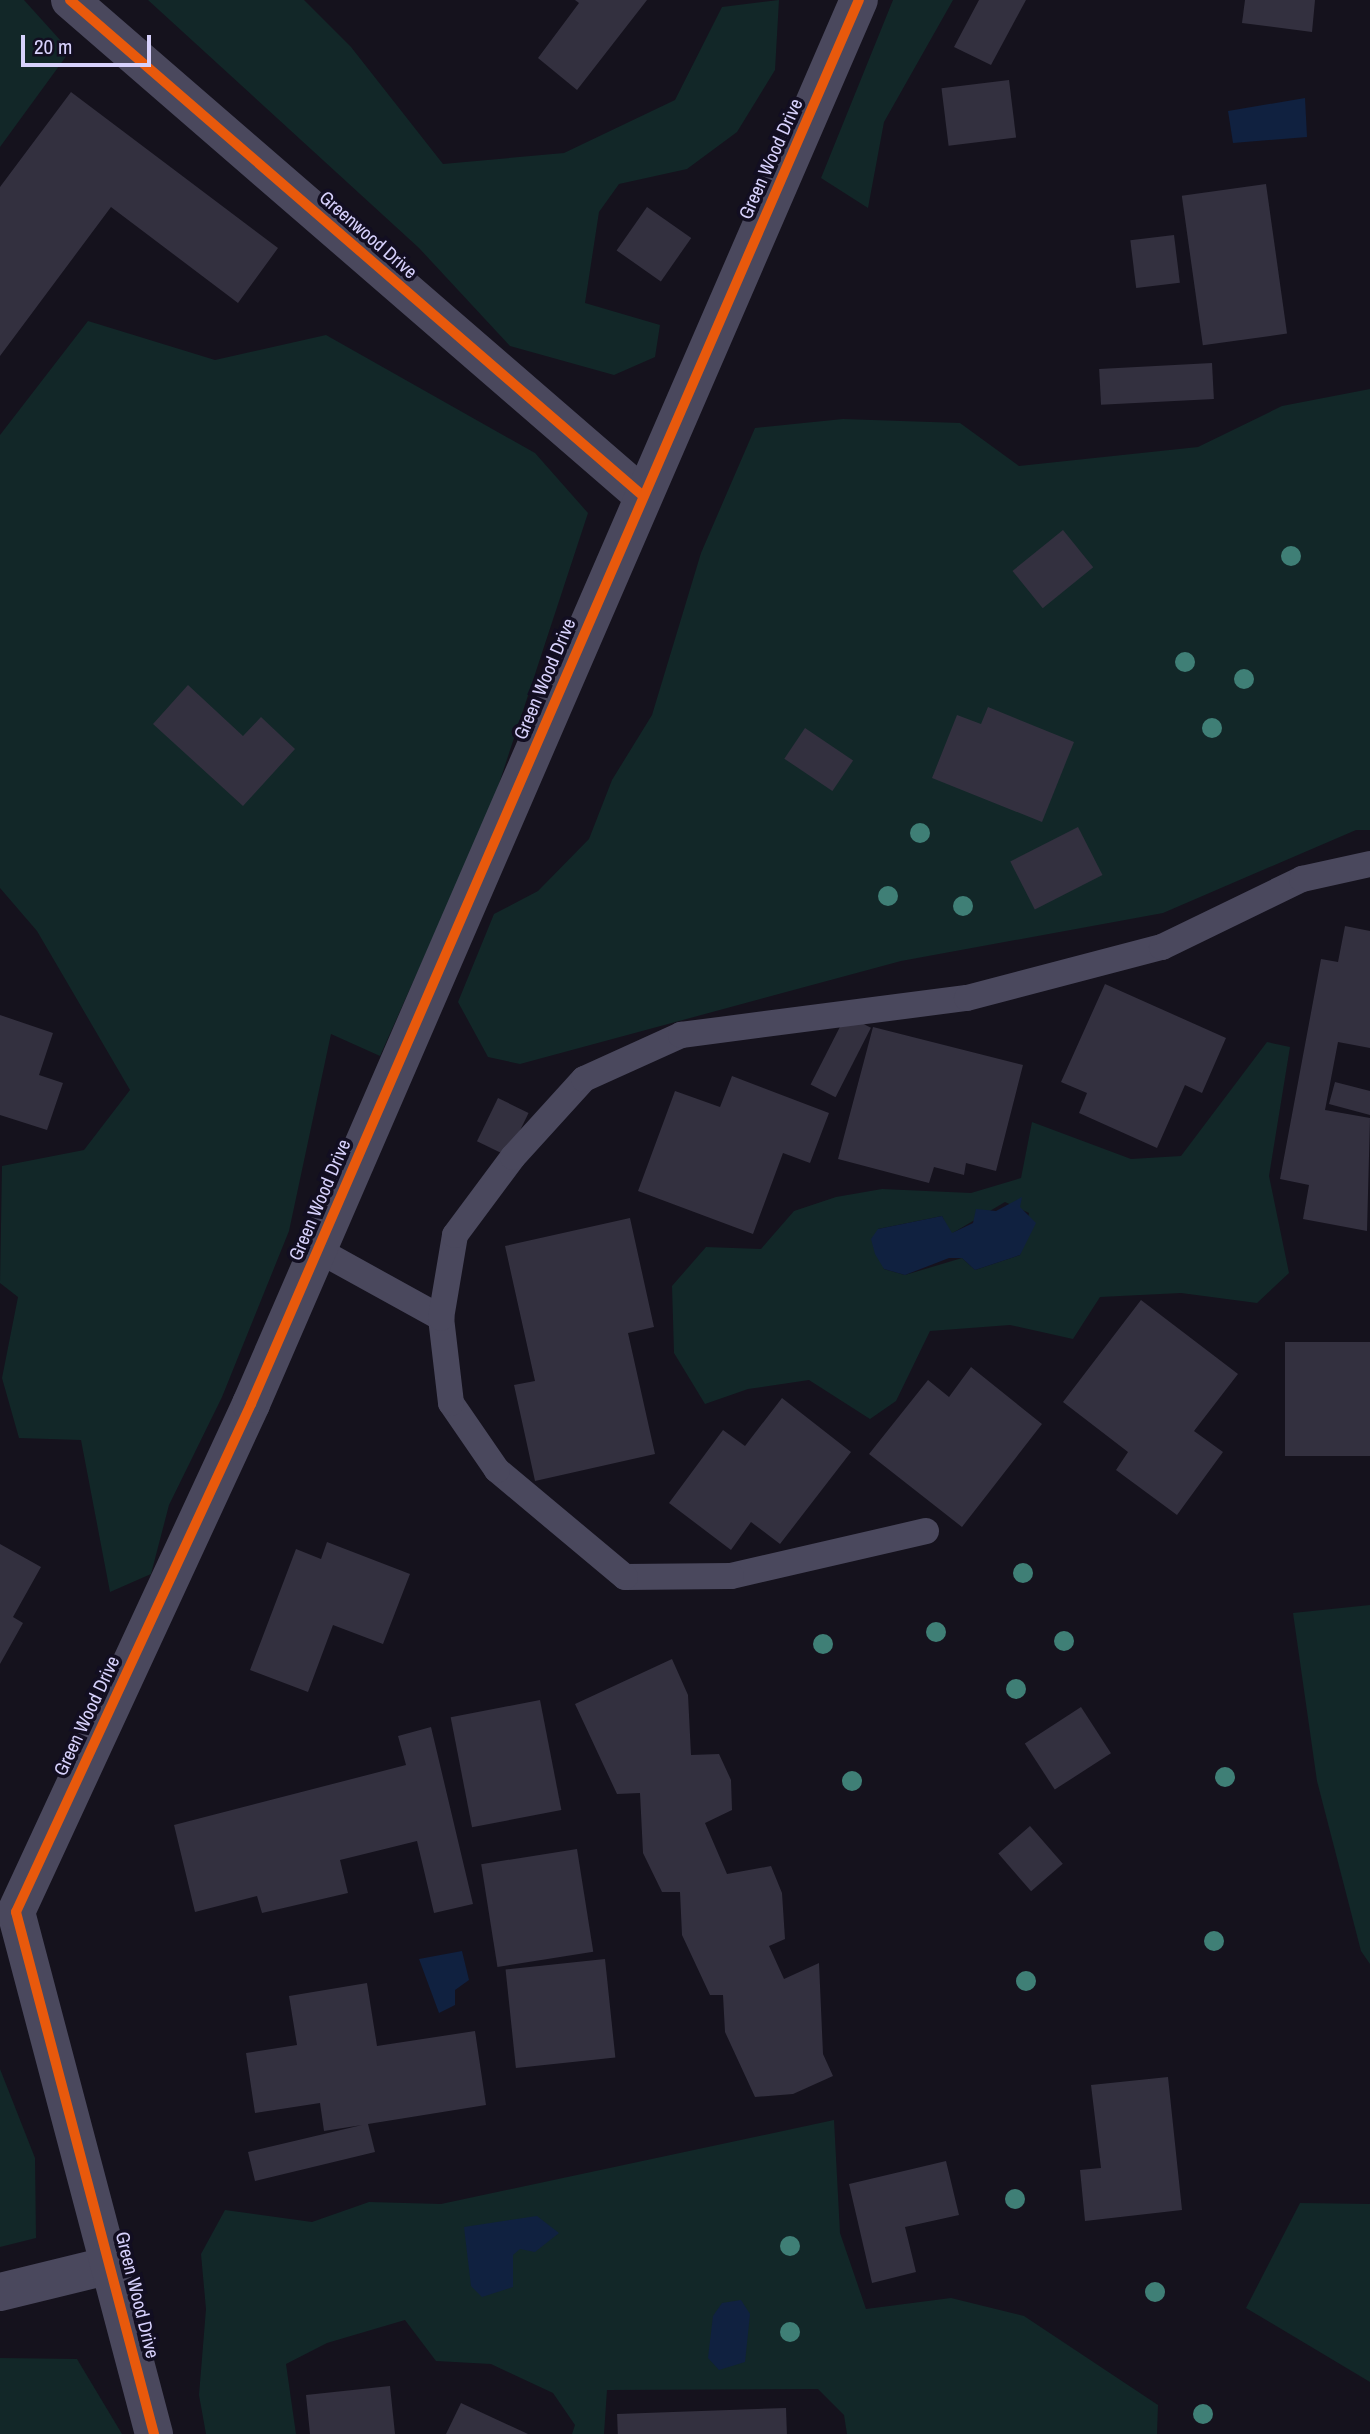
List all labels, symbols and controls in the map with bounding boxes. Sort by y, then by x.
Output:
scale bar [24,21,154,65]
text: 20 m [34,32,72,61]
street label: Green Wood Drive [734,95,808,223]
street label: Greenwood Drive [314,186,422,284]
street label: Green Wood Drive [509,615,581,743]
street label: Green Wood Drive [284,1136,356,1264]
street label: Green Wood Drive [49,1652,125,1780]
street label: Green Wood Drive [110,2229,164,2361]

